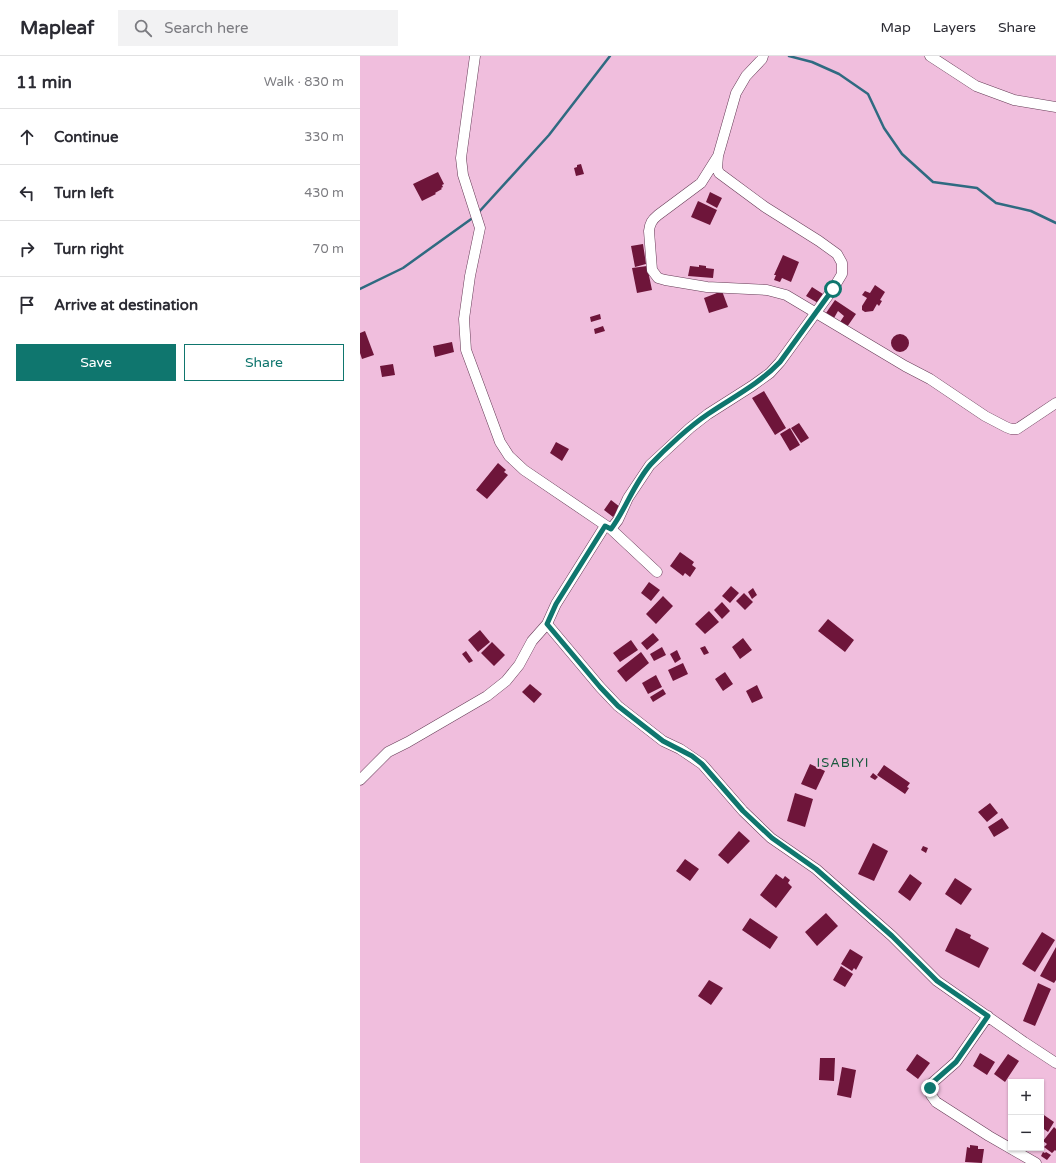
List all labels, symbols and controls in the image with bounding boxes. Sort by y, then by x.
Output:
search box [118,10,398,46]
text: Mapleaf [20,17,94,39]
icon: search [132,17,154,39]
text: Search here [164,19,249,37]
text: Map [881,19,911,36]
text: Layers [933,19,976,36]
text: Share [998,19,1036,36]
text: 11 min [16,72,72,93]
text: Walk · 830 m [264,74,344,90]
icon: ahead [16,126,38,148]
text: Continue [54,128,118,146]
text: 330 m [304,129,344,145]
icon: left [16,182,38,204]
text: Turn left [54,184,114,202]
text: 430 m [304,185,344,201]
icon: right [16,238,38,260]
text: Turn right [54,240,124,258]
text: 70 m [312,241,344,257]
route start [824,280,842,298]
icon: arrive [16,294,38,316]
text: Arrive at destination [54,296,198,314]
button: Save [16,344,176,381]
button: Share [184,344,344,381]
district label: ISABIYI [816,755,870,771]
route end [921,1079,939,1097]
map controls [1008,1079,1044,1151]
button: + [1008,1079,1044,1115]
button: − [1008,1115,1044,1151]

